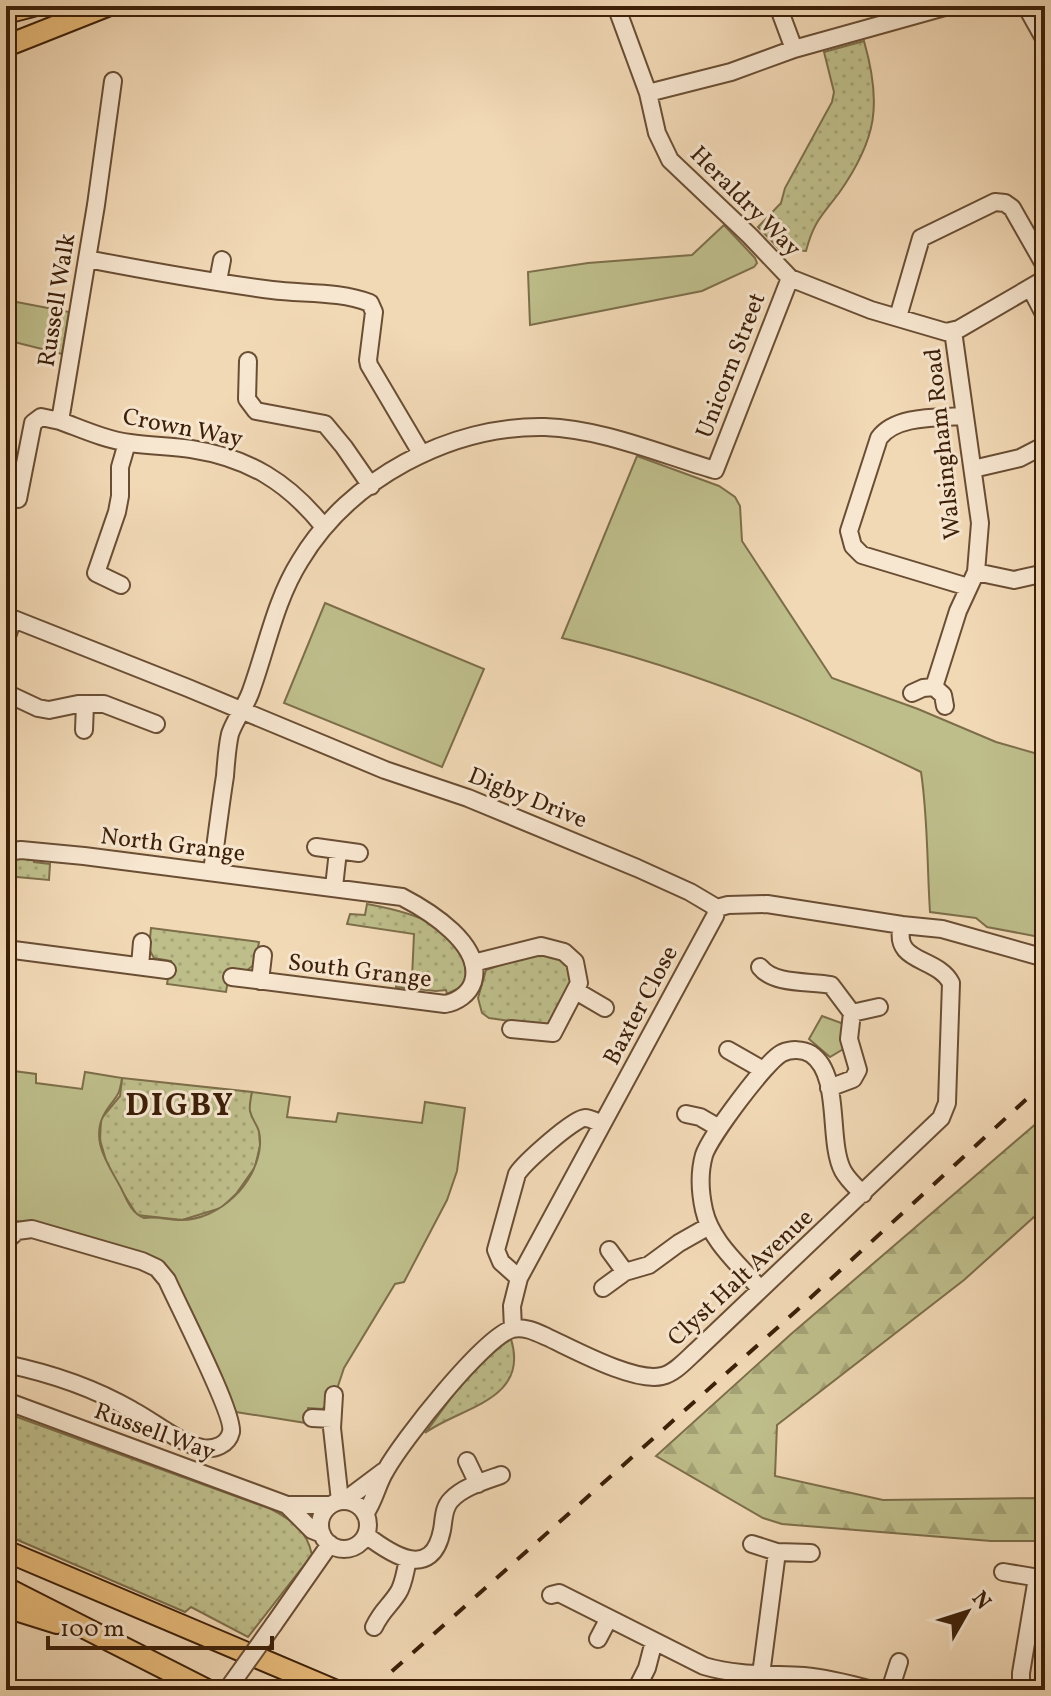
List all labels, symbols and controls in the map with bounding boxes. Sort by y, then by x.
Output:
street label: Heraldry Way [681,139,808,266]
street label: Russell Walk [31,231,85,370]
street label: Unicorn Street [689,288,775,443]
street label: Walsingham Road [917,346,971,541]
street label: Crown Way [120,401,246,457]
street label: Digby Drive [463,760,592,838]
street label: North Grange [98,820,247,872]
street label: Baxter Close [596,940,687,1072]
street label: South Grange [286,946,434,998]
district label: DIGBY [125,1085,235,1129]
street label: Clyst Halt Avenue [661,1202,822,1355]
street label: Russell Way [89,1395,220,1471]
north arrow [927,1572,1007,1652]
text: N [964,1585,998,1617]
scale bar [48,1600,272,1650]
text: 100 m [60,1613,125,1647]

